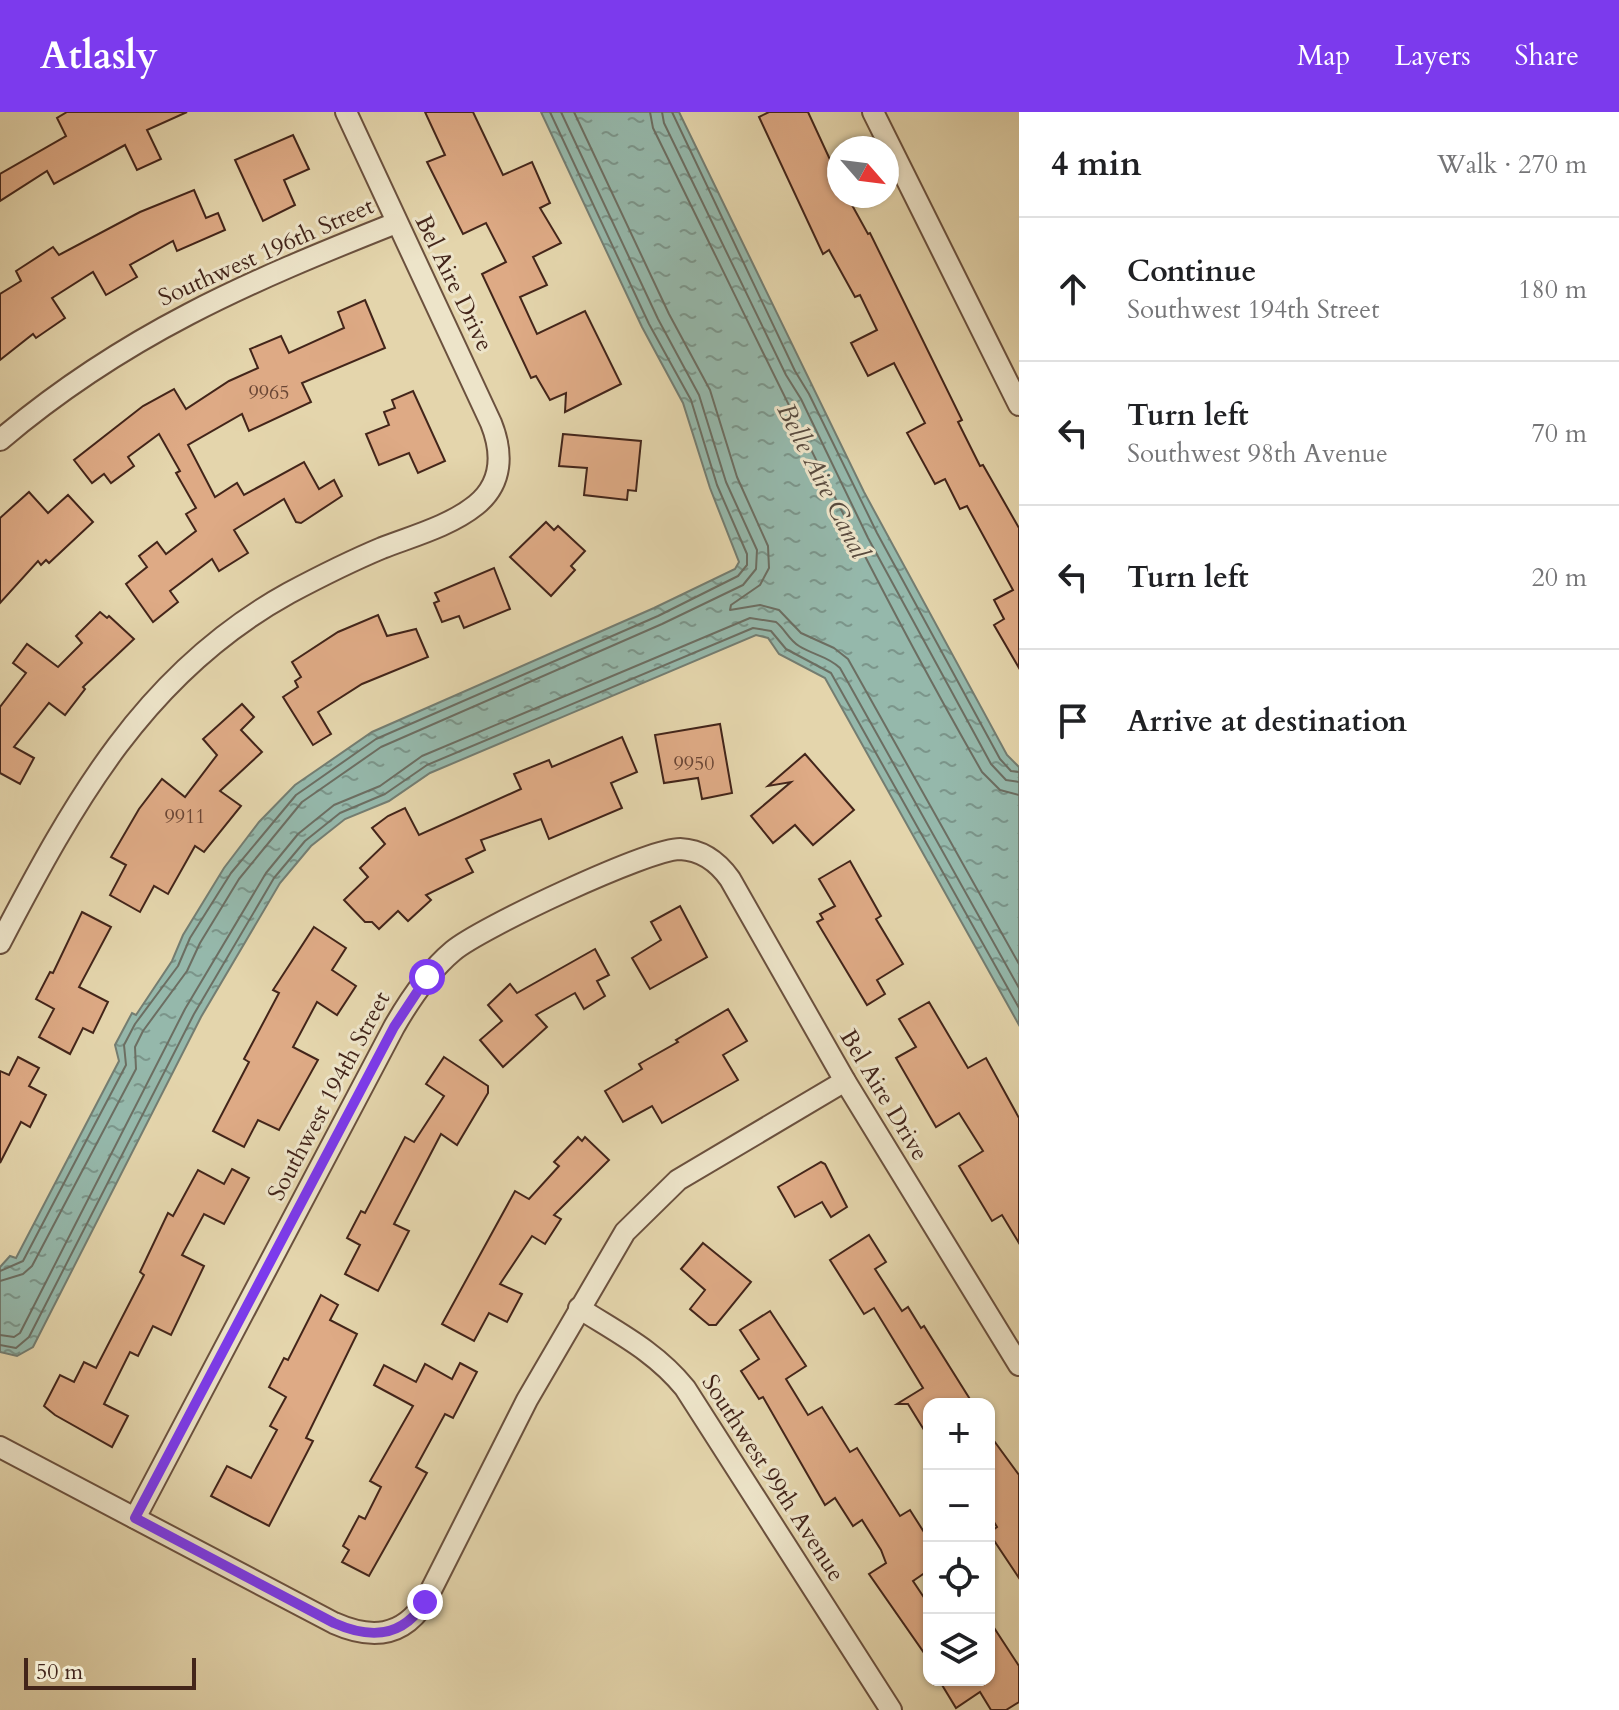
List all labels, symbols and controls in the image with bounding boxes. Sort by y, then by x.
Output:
text: Atlasly [40,30,158,82]
text: Map [1297,37,1350,75]
text: Layers [1394,37,1471,75]
text: Share [1515,37,1579,75]
north arrow [827,136,899,208]
text: 4 min [1051,141,1142,187]
text: Walk · 270 m [1437,147,1587,182]
street label: Southwest 196th Street [153,189,379,314]
street label: Bel Aire Drive [407,209,501,357]
text: Continue [1127,251,1256,292]
icon: ahead [1051,267,1095,311]
text: 180 m [1518,272,1587,307]
text: Southwest 194th Street [1127,292,1379,327]
house number: 9965 [249,379,289,406]
text: Turn left [1127,395,1249,436]
water label: Belle Aire Canal [769,397,878,566]
icon: left [1051,411,1095,455]
text: 70 m [1531,416,1587,451]
text: Southwest 98th Avenue [1127,436,1388,471]
icon: left [1051,555,1095,599]
text: Turn left [1127,557,1249,598]
text: 20 m [1531,560,1587,595]
icon: arrive [1051,699,1095,743]
text: Arrive at destination [1127,701,1407,742]
house number: 9950 [674,750,714,777]
house number: 9911 [165,803,205,830]
route start [409,959,445,995]
street label: Southwest 194th Street [260,985,398,1207]
street label: Bel Aire Drive [832,1023,936,1167]
street label: Southwest 99th Avenue [694,1368,852,1588]
map controls [923,1398,995,1686]
button: + [923,1398,995,1470]
button: − [923,1470,995,1542]
button: locate [923,1542,995,1614]
route end [407,1584,443,1620]
button: layers [923,1614,995,1686]
scale bar [24,1654,196,1690]
text: 50 m [36,1657,83,1687]

